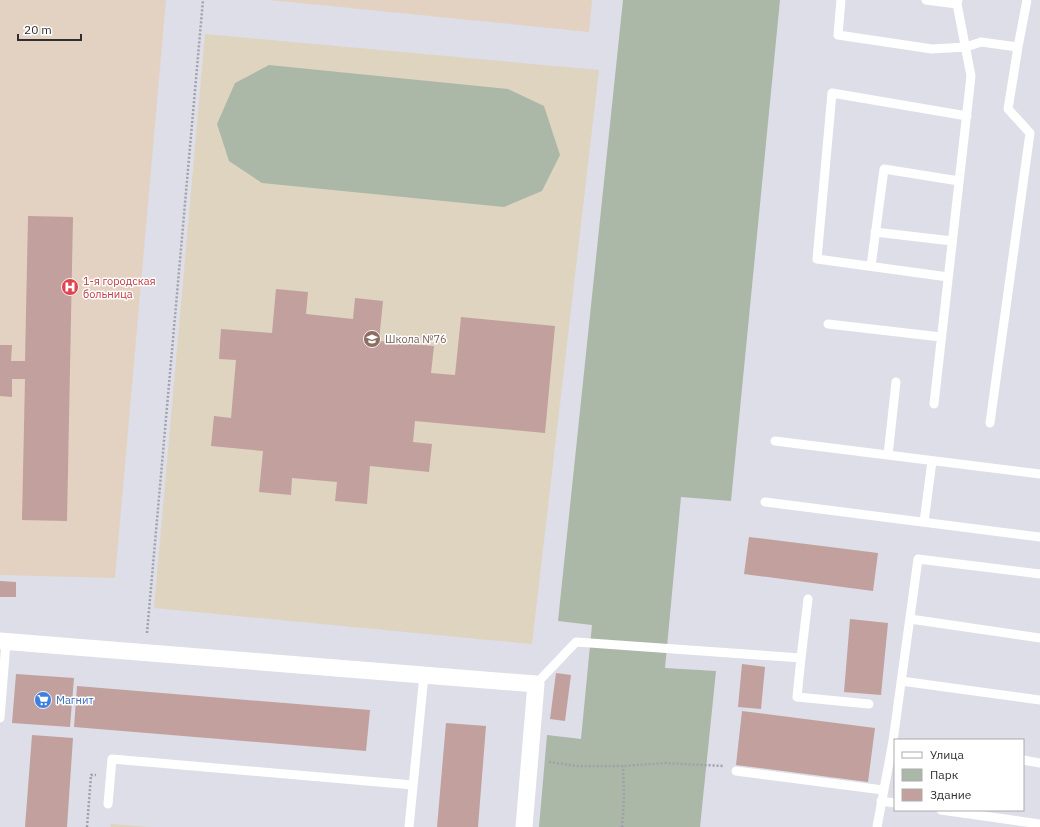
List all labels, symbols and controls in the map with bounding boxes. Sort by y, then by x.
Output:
scale bar [18,16,81,42]
text: 20 m [24,22,52,37]
place label: 1-я городская больница [83,274,156,301]
hospital icon: 1-я городская больница [60,277,80,297]
school or university icon: Школа №76 [362,329,382,349]
place label: Школа №76 [385,332,447,346]
supermarket icon: Магнит [33,690,53,710]
place label: Магнит [56,693,94,707]
legend [894,739,1024,811]
text: Улица [930,747,964,762]
text: Парк [930,767,959,782]
text: Здание [930,787,972,802]

